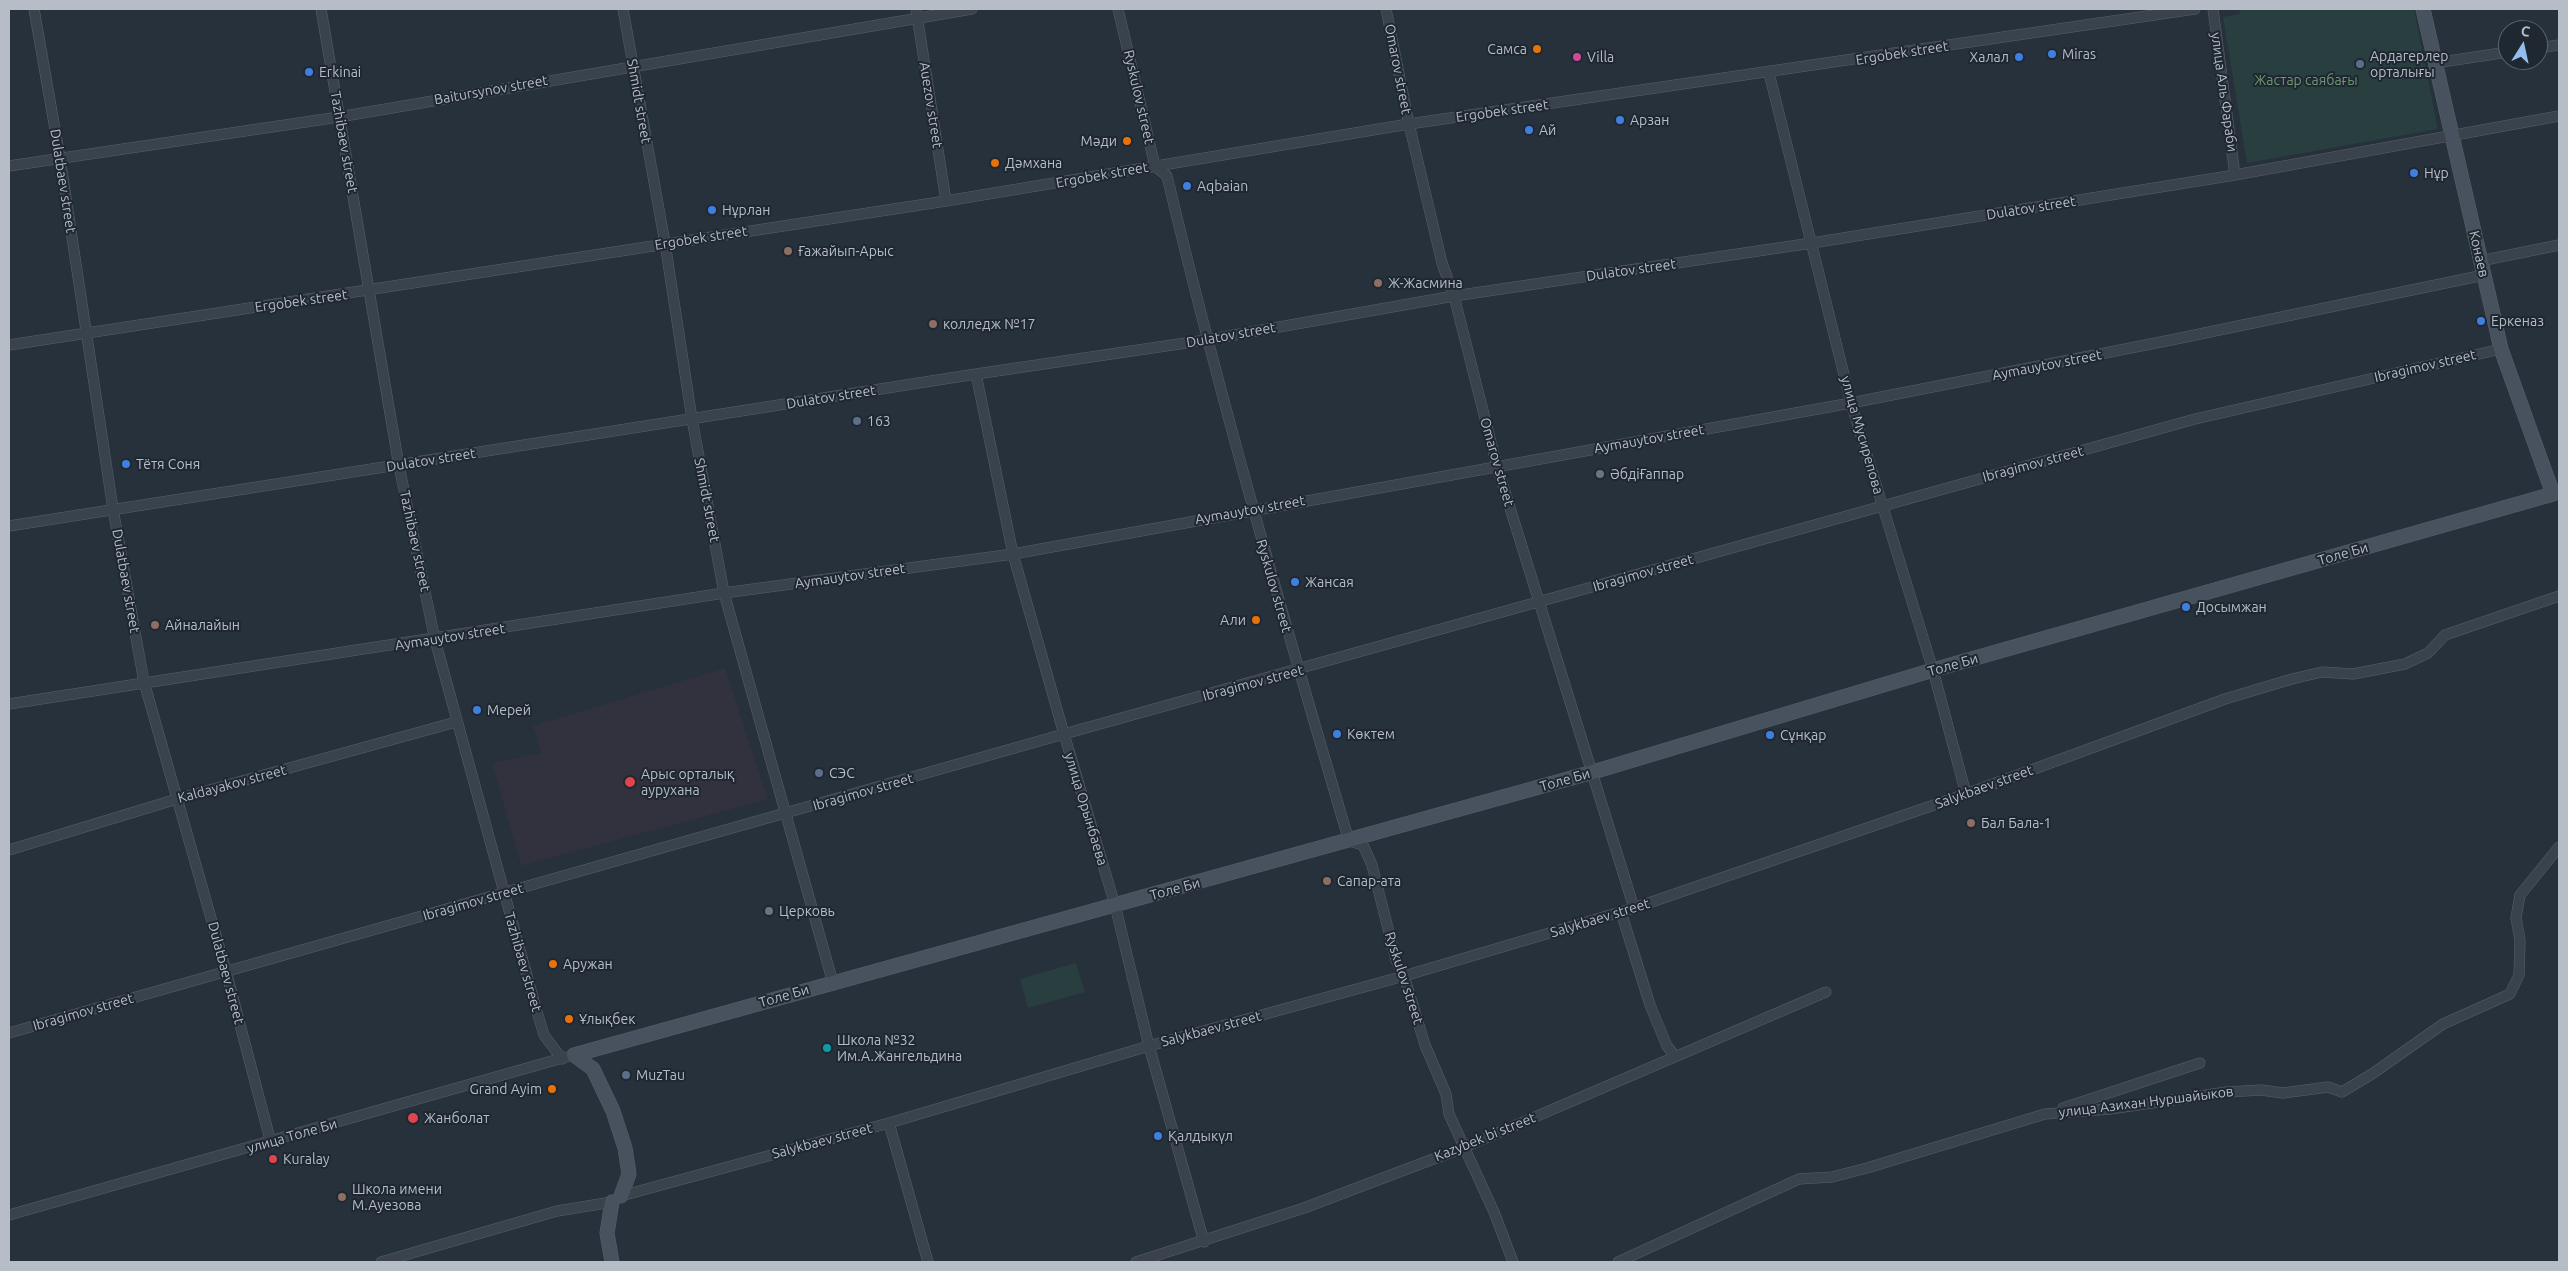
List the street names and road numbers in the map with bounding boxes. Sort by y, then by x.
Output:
street label: Omarov street [1381,23,1415,115]
street label: улица Аль Фараби [2207,31,2241,153]
street label: Ergobek street [1855,37,1949,69]
street label: Ryskulov street [1120,48,1158,146]
street label: Shmidt street [623,57,655,145]
street label: Auezov street [916,61,946,149]
street label: Baitursynov street [433,72,549,108]
street label: Tazhibaev street [327,90,361,194]
street label: Ergobek street [1455,96,1549,126]
street label: Dulatbaev street [46,128,80,234]
street label: Ergobek street [1055,159,1149,191]
street label: Dulatov street [1985,193,2077,223]
street label: Ergobek street [654,222,748,254]
street label: Конаев [2465,229,2493,279]
street label: Dulatov street [1585,255,1677,285]
street label: Ergobek street [254,286,348,316]
street label: Dulatov street [1185,319,1277,351]
street label: Aymauytov street [1991,346,2103,384]
street label: Ibragimov street [2373,346,2477,386]
street label: улица Мусирепова [1837,374,1887,496]
street label: Dulatov street [785,382,877,412]
street label: Omarov street [1476,416,1518,508]
street label: Aymauytov street [1593,421,1705,457]
street label: Ibragimov street [1981,442,2085,486]
street label: Dulatov street [385,445,477,475]
street label: Shmidt street [691,456,723,544]
street label: Tazhibaev street [396,489,434,593]
street label: Aymauytov street [1194,492,1306,528]
street label: Dulatbaev street [109,528,143,634]
street label: Ryskulov street [1253,537,1295,635]
street label: Толе Би [2316,539,2370,569]
street label: Ibragimov street [1591,551,1695,595]
street label: Aymauytov street [794,560,906,592]
street label: Aymauytov street [394,620,506,654]
street label: Толе Би [1926,650,1980,680]
street label: Ibragimov street [1201,661,1305,705]
street label: улица Орынбаева [1061,751,1111,867]
street label: Kaldayakov street [176,761,288,807]
street label: Salykbaev street [1933,761,2035,813]
street label: Толе Би [1538,765,1592,795]
street label: Ibragimov street [811,770,915,814]
street label: Толе Би [1148,874,1202,904]
street label: Ibragimov street [421,880,525,924]
street label: Salykbaev street [1548,895,1652,941]
street label: Tazhibaev street [501,910,545,1014]
street label: Dulatbaev street [204,920,248,1026]
street label: Ryskulov street [1381,930,1427,1026]
street label: Толе Би [757,981,811,1011]
street label: Ibragimov street [31,990,135,1034]
street label: Salykbaev street [1159,1008,1263,1050]
street label: улица Азихан Нуршайыков [2058,1083,2234,1121]
street label: Kazybek bi street [1432,1109,1538,1165]
street label: улица Толе Би [245,1115,339,1157]
street label: Salykbaev street [770,1120,874,1162]

